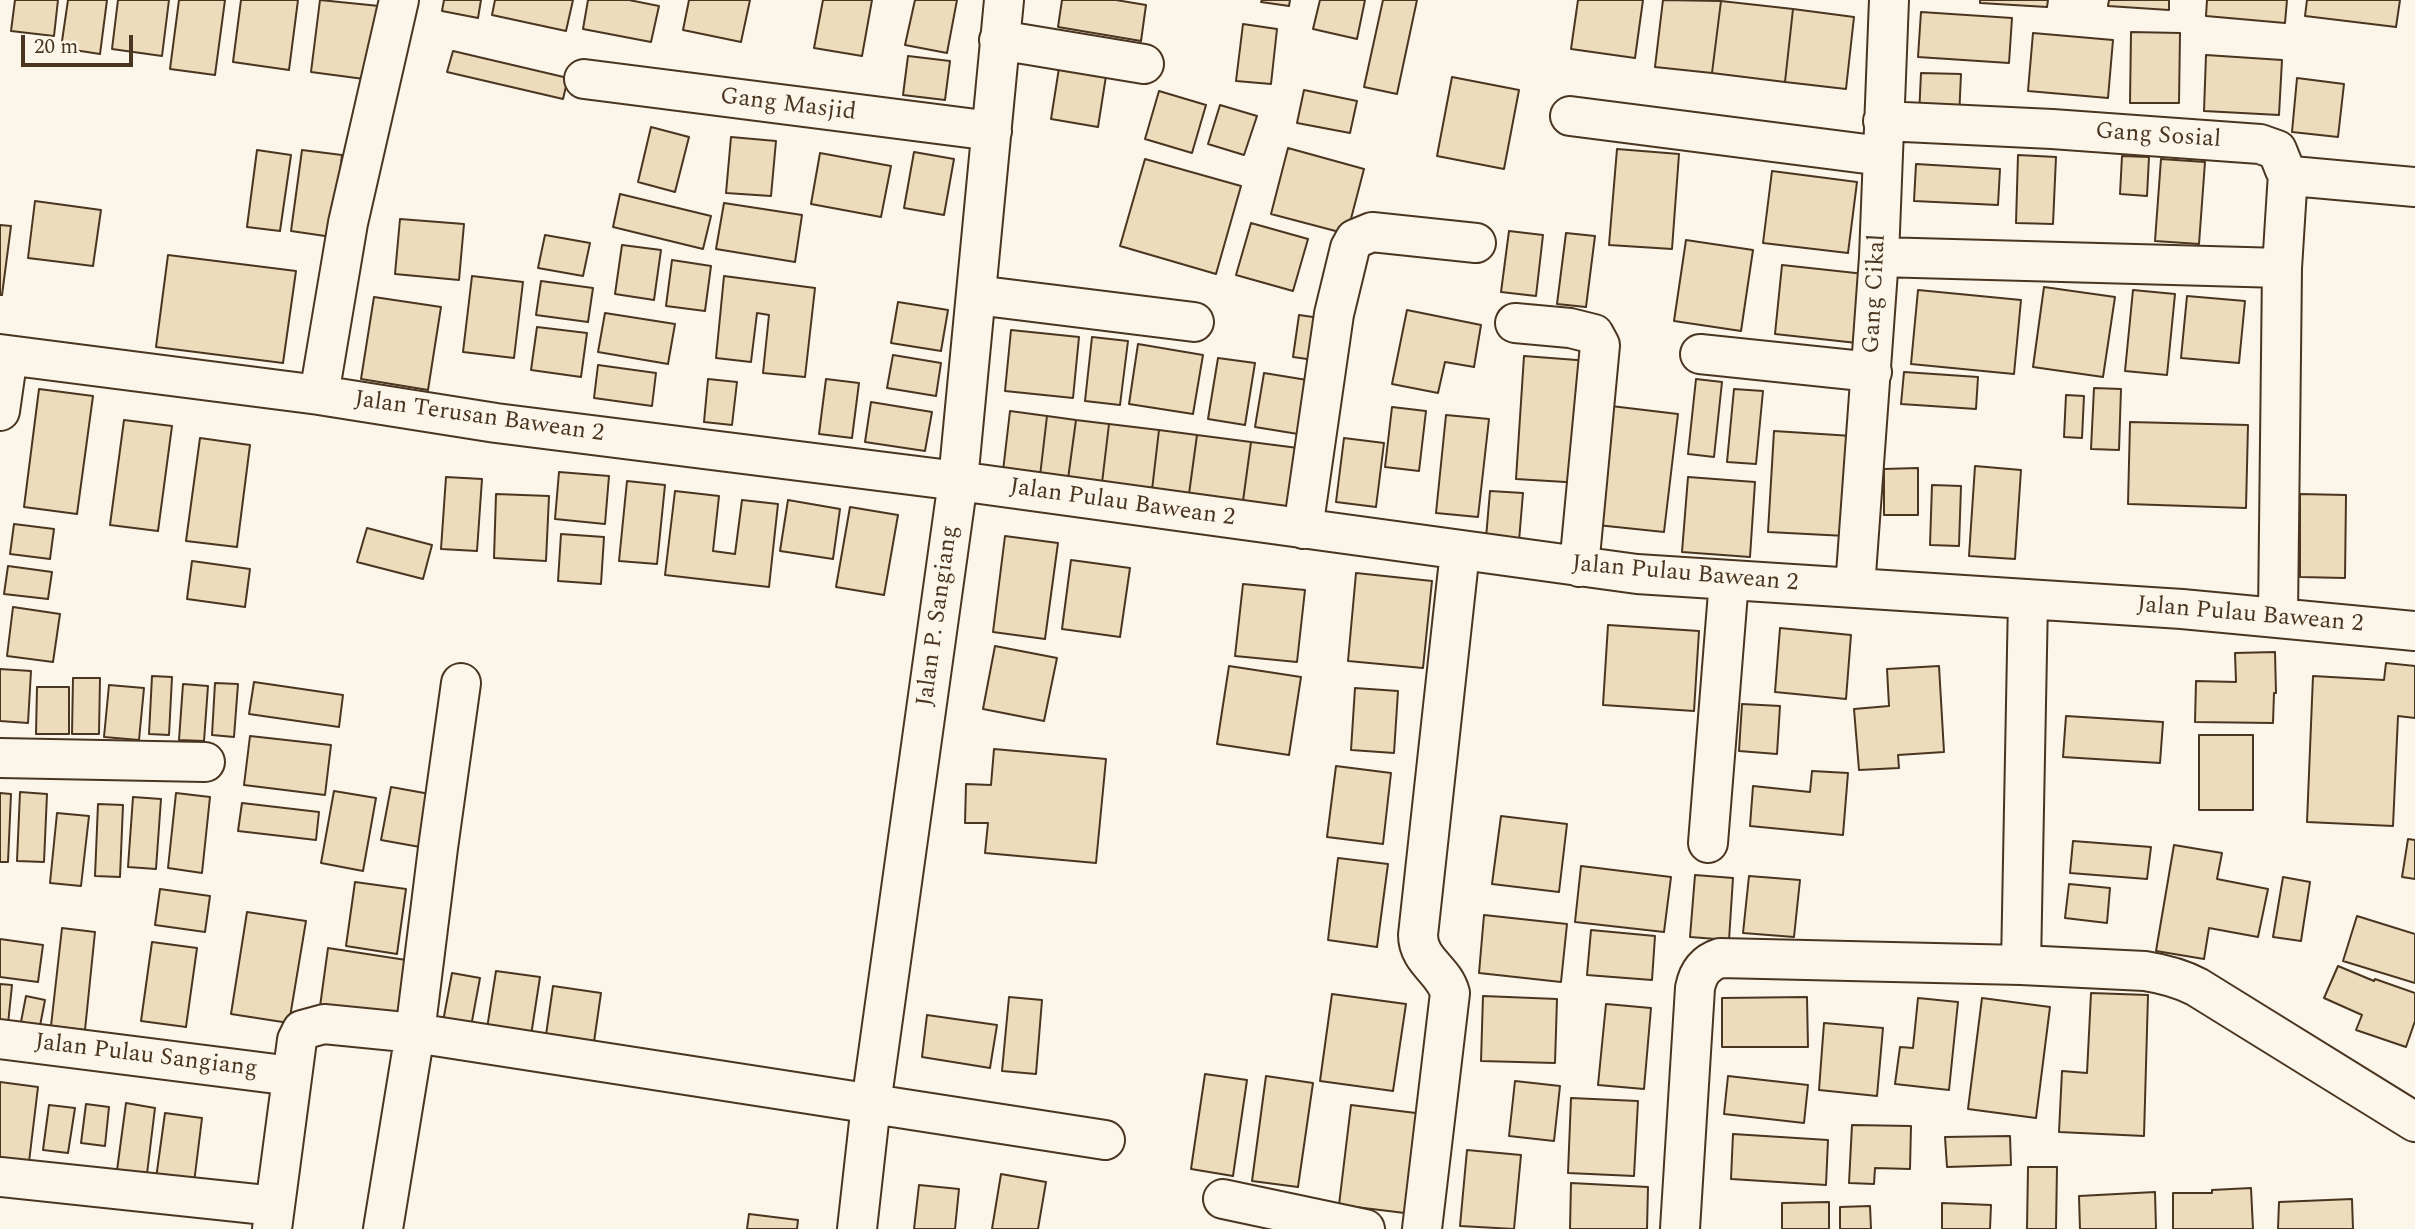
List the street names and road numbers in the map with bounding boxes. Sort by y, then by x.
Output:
street label: Gang Masjid [718,83,858,129]
street label: Gang Sosial [2094,118,2222,156]
street label: Gang Cikal [1858,233,1894,355]
street label: Jalan Terusan Bawean 2 [352,386,606,450]
street label: Jalan Pulau Bawean 2 [1008,474,1236,534]
street label: Jalan P. Sangiang [912,524,966,708]
street label: Jalan Pulau Bawean 2 [1571,551,1799,599]
street label: Jalan Pulau Bawean 2 [2136,592,2364,640]
street label: Jalan Pulau Sangiang [33,1029,259,1085]

